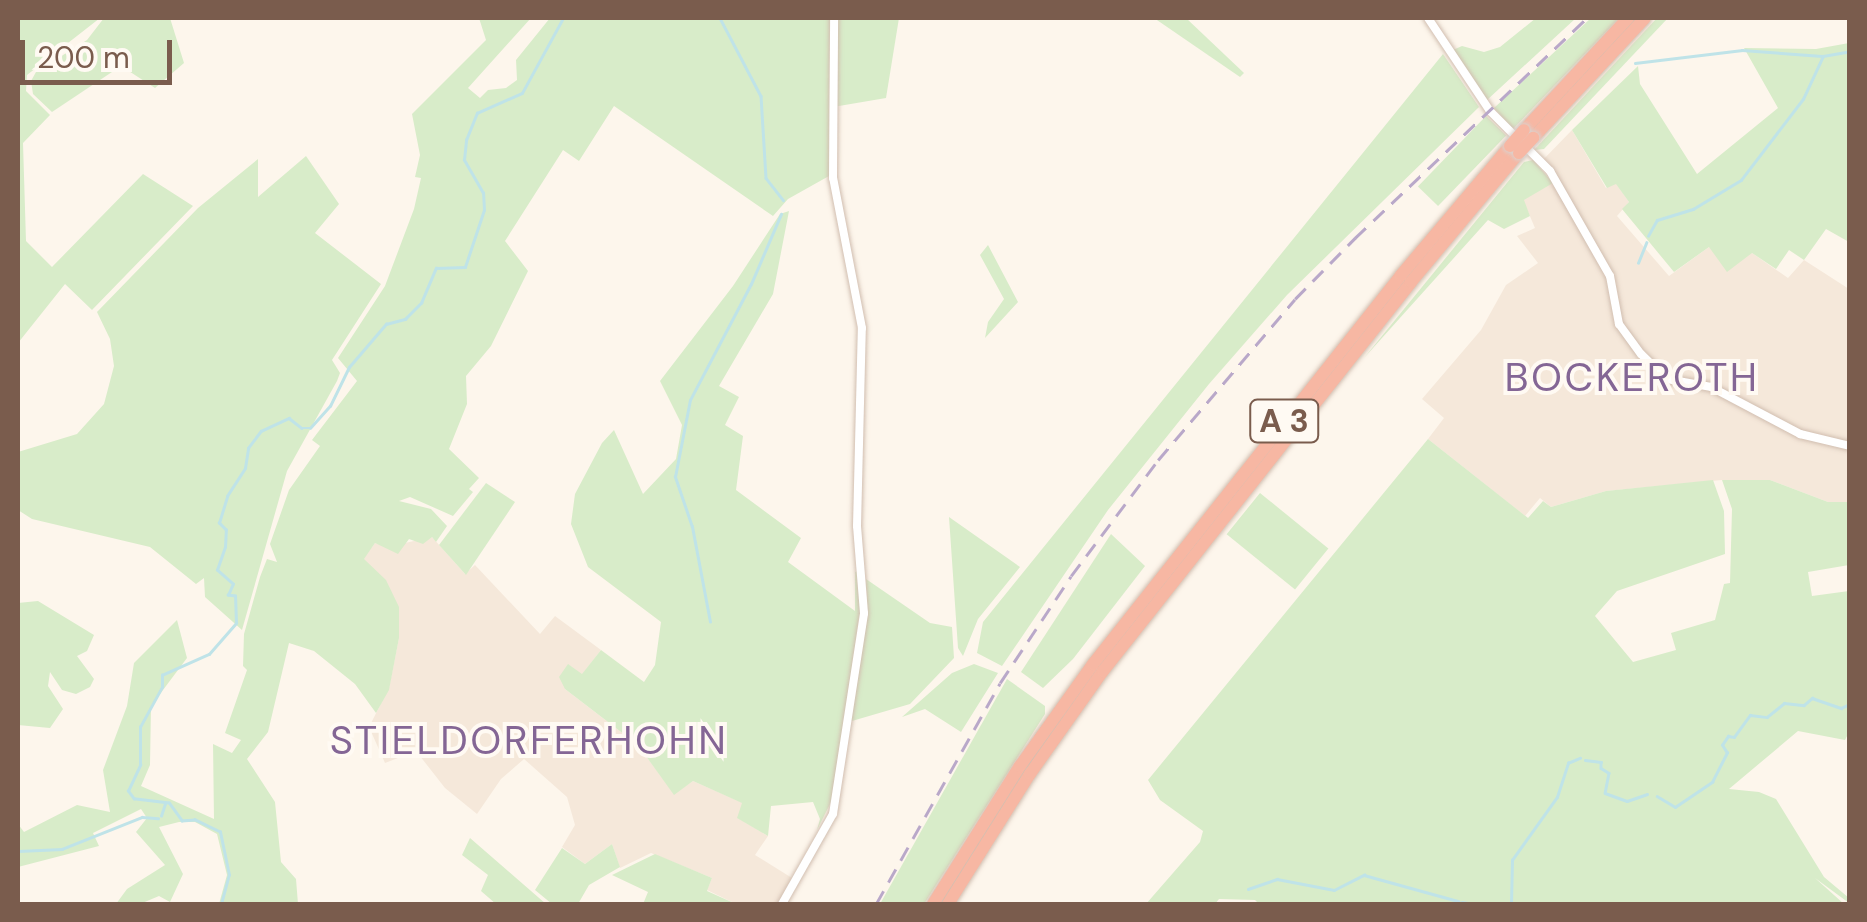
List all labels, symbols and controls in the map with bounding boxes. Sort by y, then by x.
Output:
scale bar [25,20,178,82]
text: 200 m [37,38,130,77]
district label: BOCKEROTH [1504,353,1760,401]
road number: A 3 [1249,394,1319,448]
district label: STIELDORFERHOHN [330,716,728,764]

